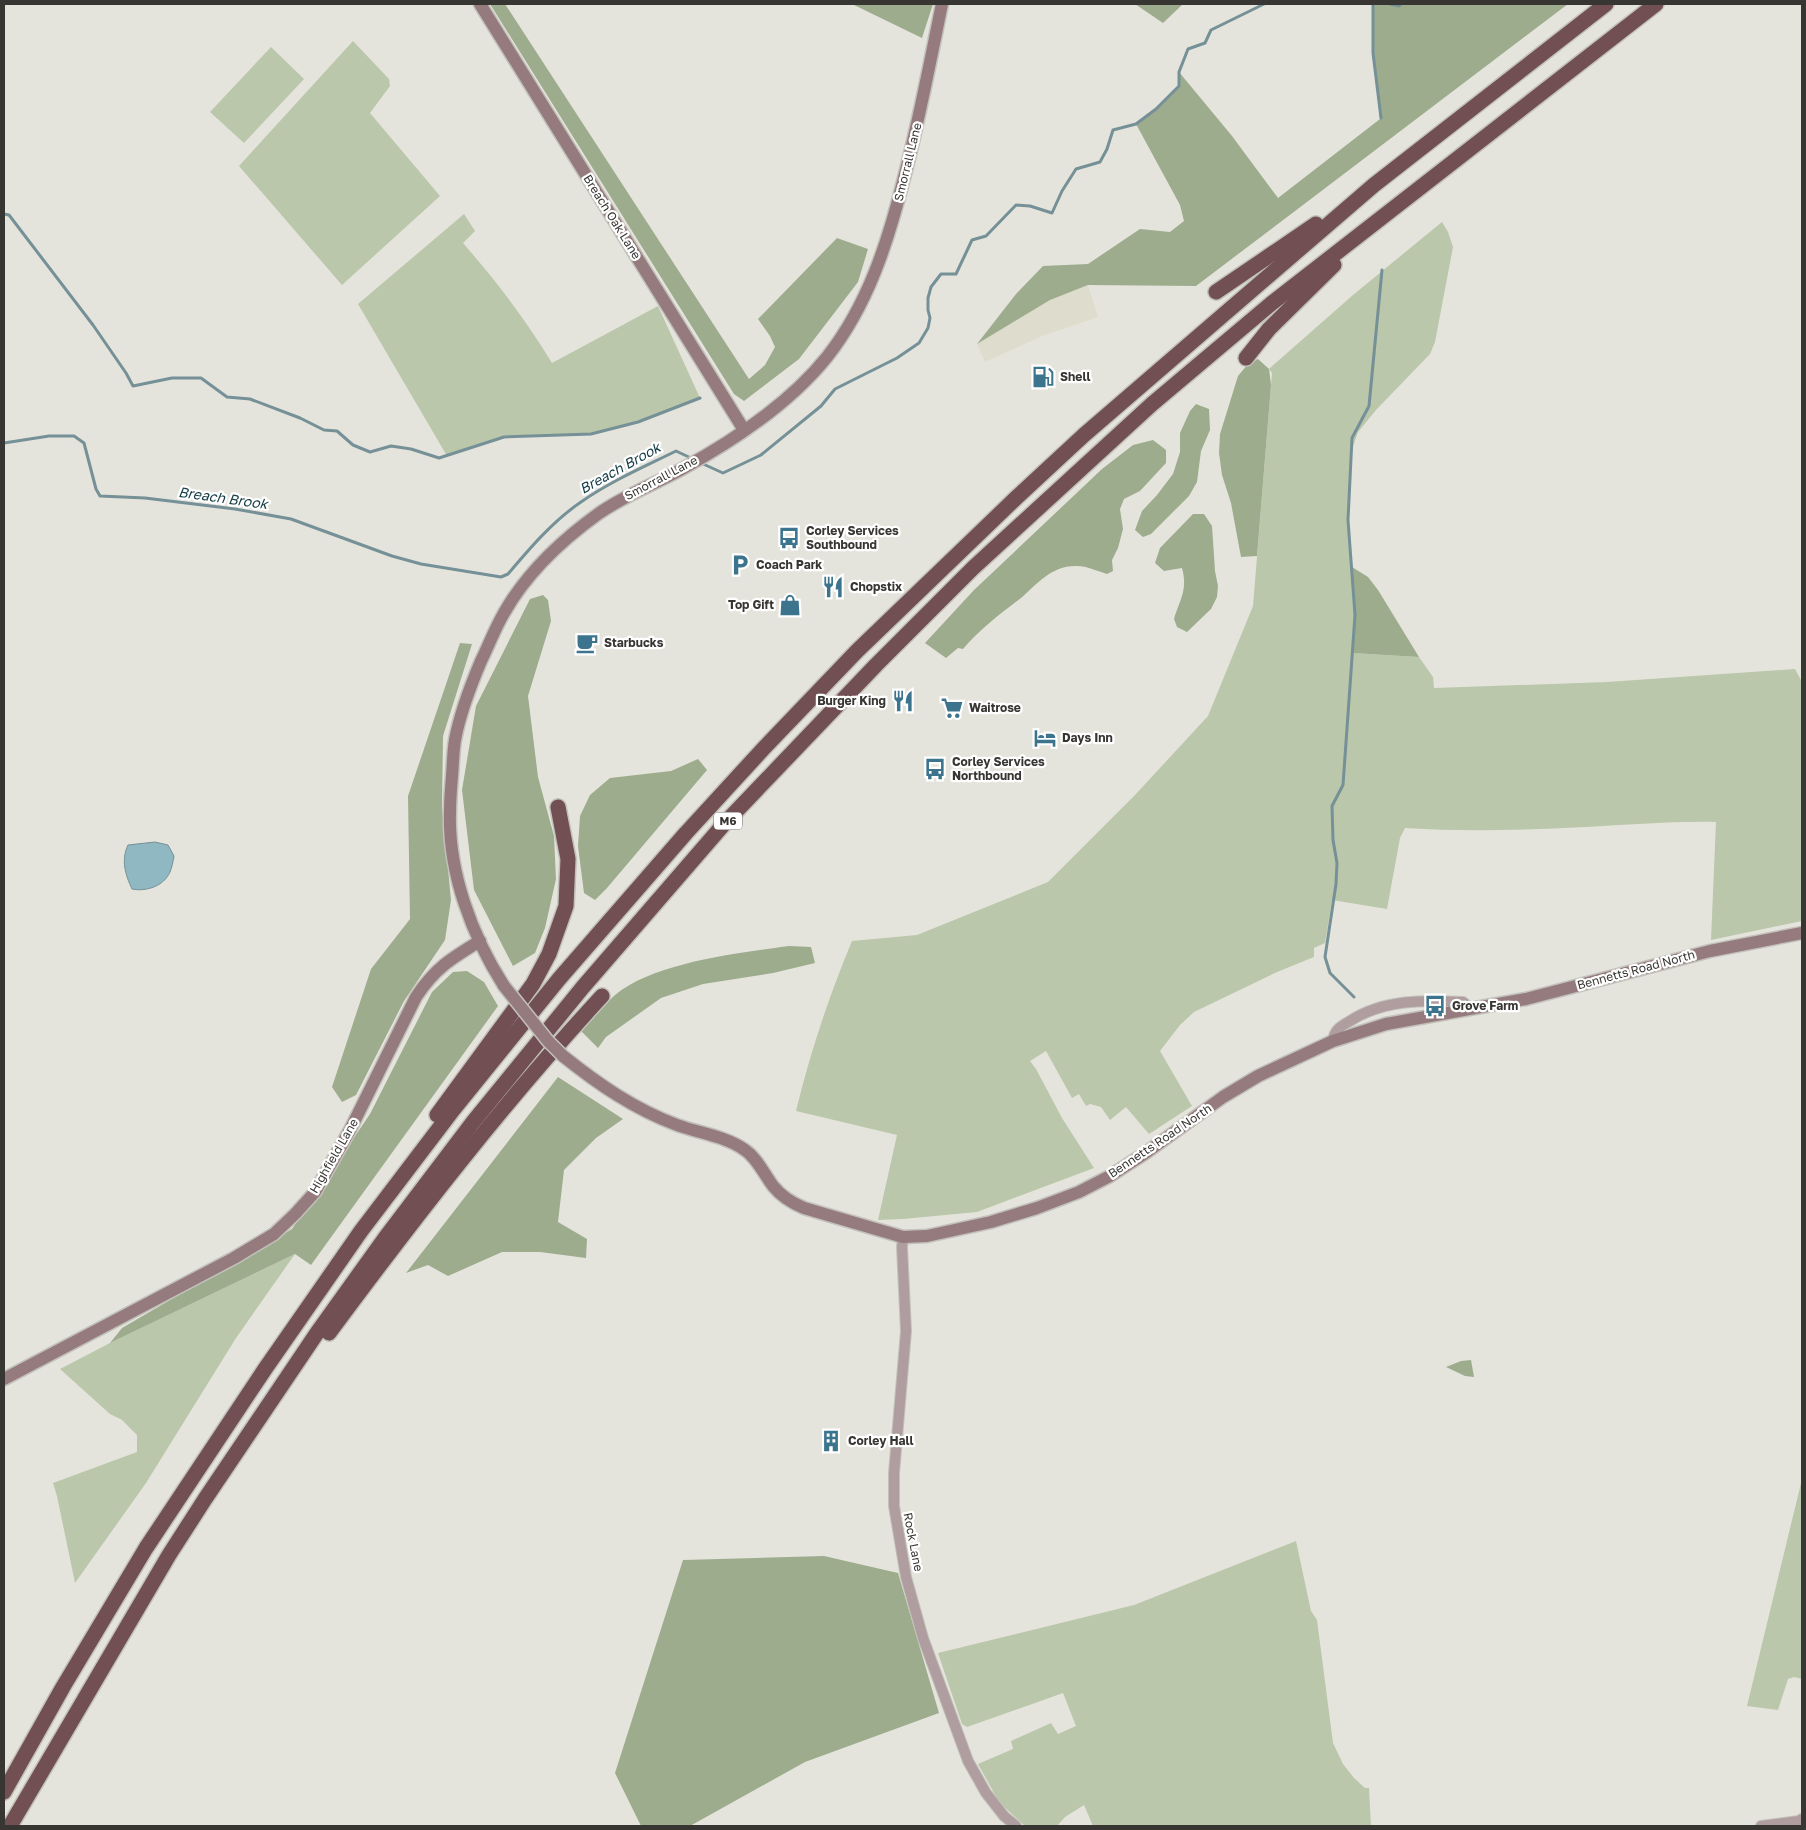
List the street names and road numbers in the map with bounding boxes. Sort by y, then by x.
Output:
street label: Smorrall Lane [891,121,925,203]
street label: Breach Oak Lane [580,172,644,262]
street label: Smorrall Lane [622,452,700,503]
road number: M6 [714,812,742,829]
street label: Bennetts Road North [1575,947,1696,992]
street label: Bennetts Road North [1105,1100,1214,1181]
street label: Highfield Lane [306,1116,361,1196]
street label: Rock Lane [900,1511,927,1573]

